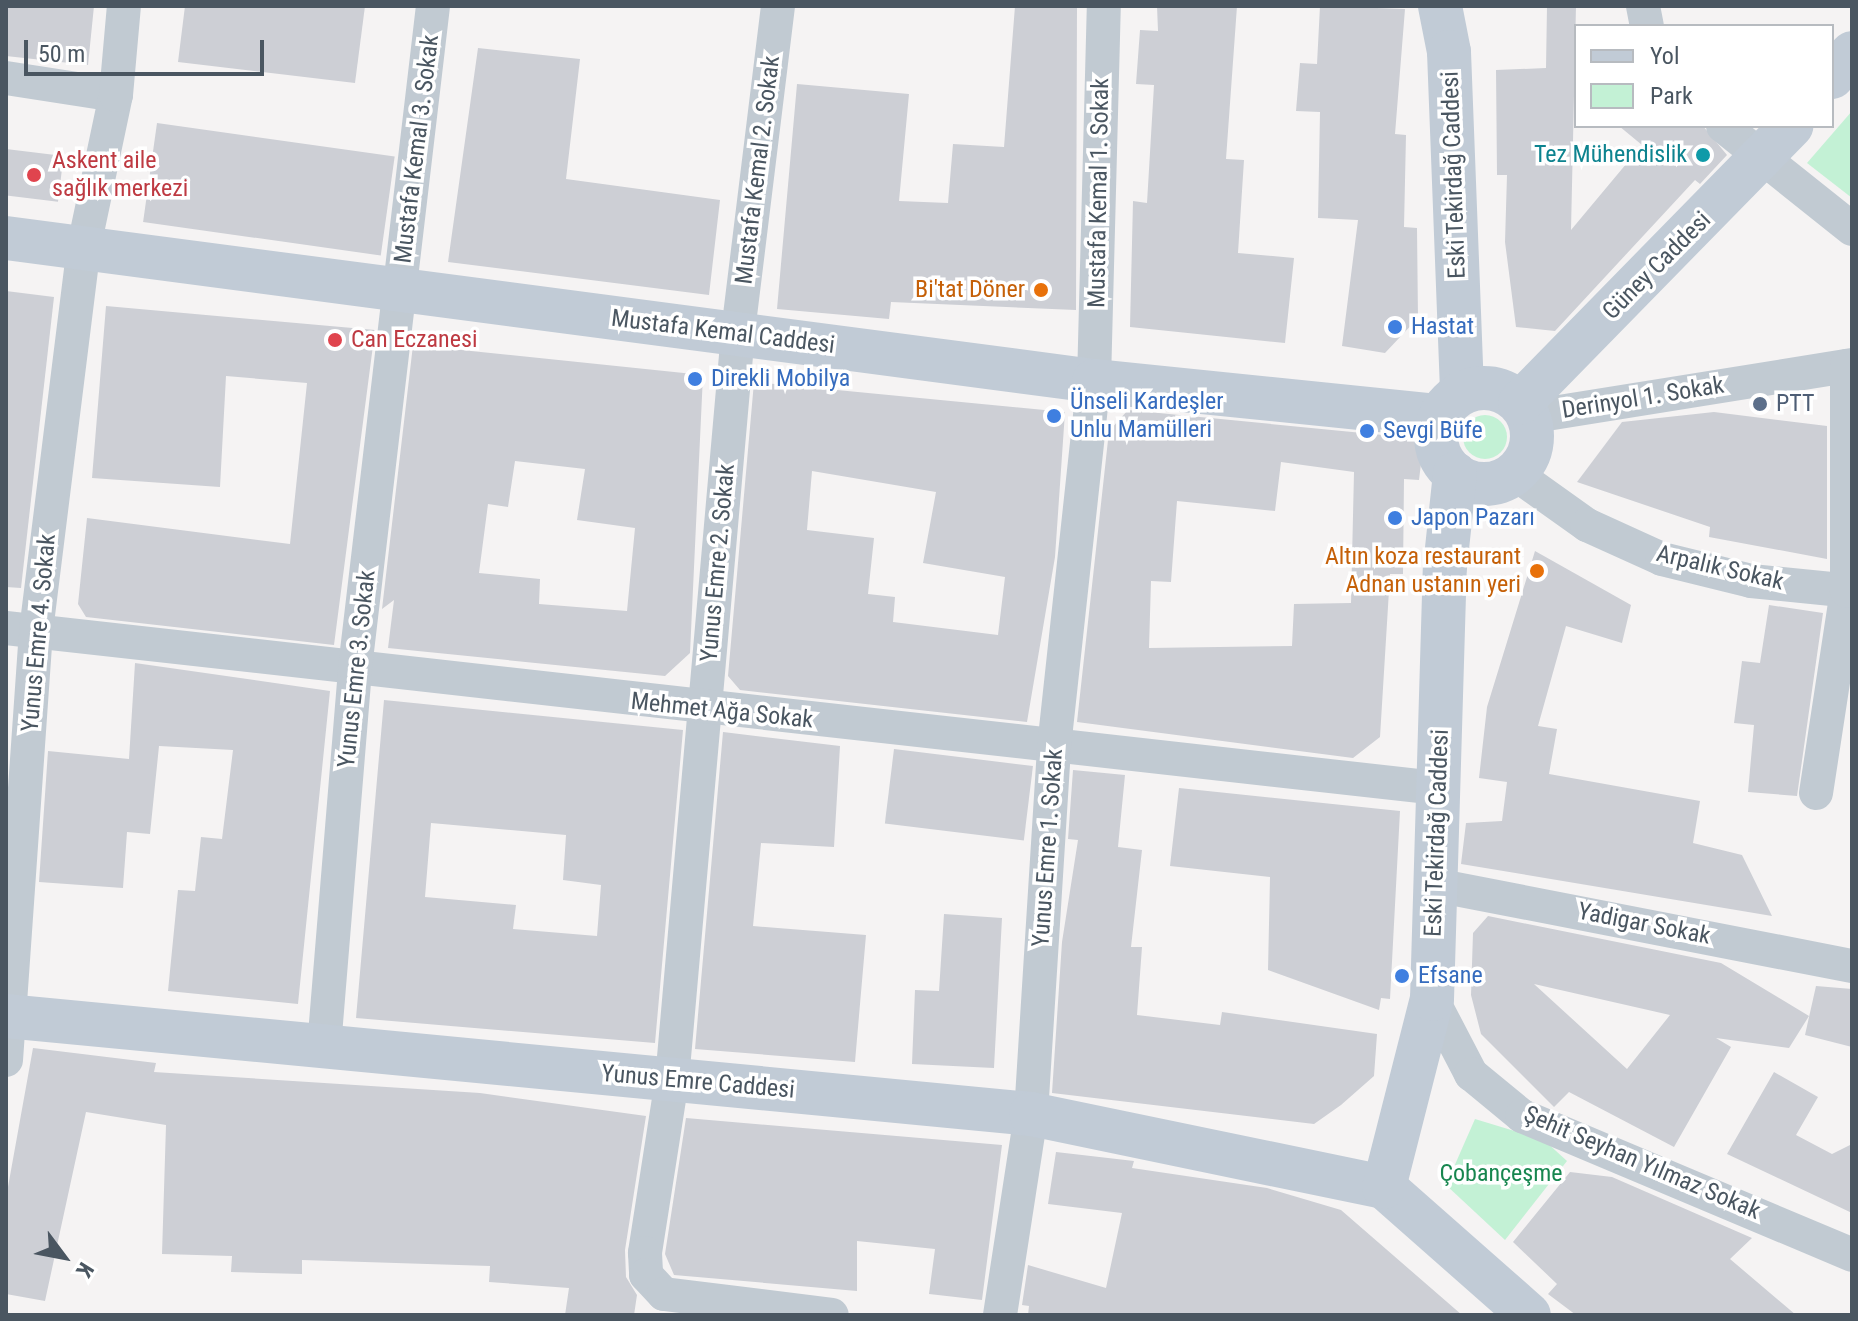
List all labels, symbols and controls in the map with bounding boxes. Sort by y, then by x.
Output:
scale bar [28,24,268,74]
legend [1574,24,1834,128]
street label: Mustafa Kemal 3. Sokak [389,33,445,265]
text: 50 m [38,40,85,68]
text: Yol [1650,42,1679,70]
street label: Mustafa Kemal 2. Sokak [730,54,786,286]
street label: Eski Tekirdağ Caddesi [1436,71,1472,279]
street label: Mustafa Kemal 1. Sokak [1083,78,1115,308]
text: Park [1650,82,1693,110]
place label: Tez Mühendislik [1534,141,1687,169]
marker: Tez Mühendislik [1694,146,1712,164]
place label: Askent aile sağlık merkezi [52,147,188,203]
marker: Askent aile sağlık merkezi [23,164,45,186]
street label: Güney Caddesi [1597,206,1717,326]
place label: Bi'tat Döner [915,276,1025,304]
marker: Bi'tat Döner [1032,281,1050,299]
street label: Mustafa Kemal Caddesi [610,304,836,360]
place label: Hastat [1411,313,1474,341]
marker: Hastat [1386,318,1404,336]
place label: Can Eczanesi [351,326,477,354]
marker: Can Eczanesi [326,331,344,349]
place label: Direkli Mobilya [711,365,850,393]
marker: Direkli Mobilya [686,370,704,388]
street label: Derinyol 1. Sokak [1560,371,1726,425]
place label: Ünseli Kardeşler Unlu Mamülleri [1070,388,1224,444]
place label: PTT [1776,390,1814,418]
marker: PTT [1751,395,1769,413]
marker: Ünseli Kardeşler Unlu Mamülleri [1045,407,1063,425]
place label: Sevgi Büfe [1383,417,1483,445]
marker: Sevgi Büfe [1358,422,1376,440]
street label: Yunus Emre 2. Sokak [695,463,741,663]
place label: Japon Pazarı [1411,504,1535,532]
marker: Japon Pazarı [1386,509,1404,527]
street label: Yunus Emre 4. Sokak [16,533,62,733]
street label: Arpalık Sokak [1654,539,1786,597]
place label: Altın koza restaurant Adnan ustanın yeri [1325,543,1521,599]
marker: Altın koza restaurant Adnan ustanın yeri [1528,562,1546,580]
street label: Yunus Emre 3. Sokak [332,569,382,769]
street label: Mehmet Ağa Sokak [629,687,815,735]
street label: Eski Tekirdağ Caddesi [1419,729,1455,937]
street label: Yunus Emre 1. Sokak [1027,748,1069,948]
street label: Yadigar Sokak [1575,897,1713,951]
place label: Efsane [1418,962,1483,990]
marker: Efsane [1393,967,1411,985]
street label: Yunus Emre Caddesi [600,1059,796,1105]
street label: Şehit Seyhan Yılmaz Sokak [1519,1100,1765,1226]
park label: Çobançeşme [1439,1160,1563,1188]
north arrow [24,1217,104,1297]
text: K [71,1258,99,1282]

